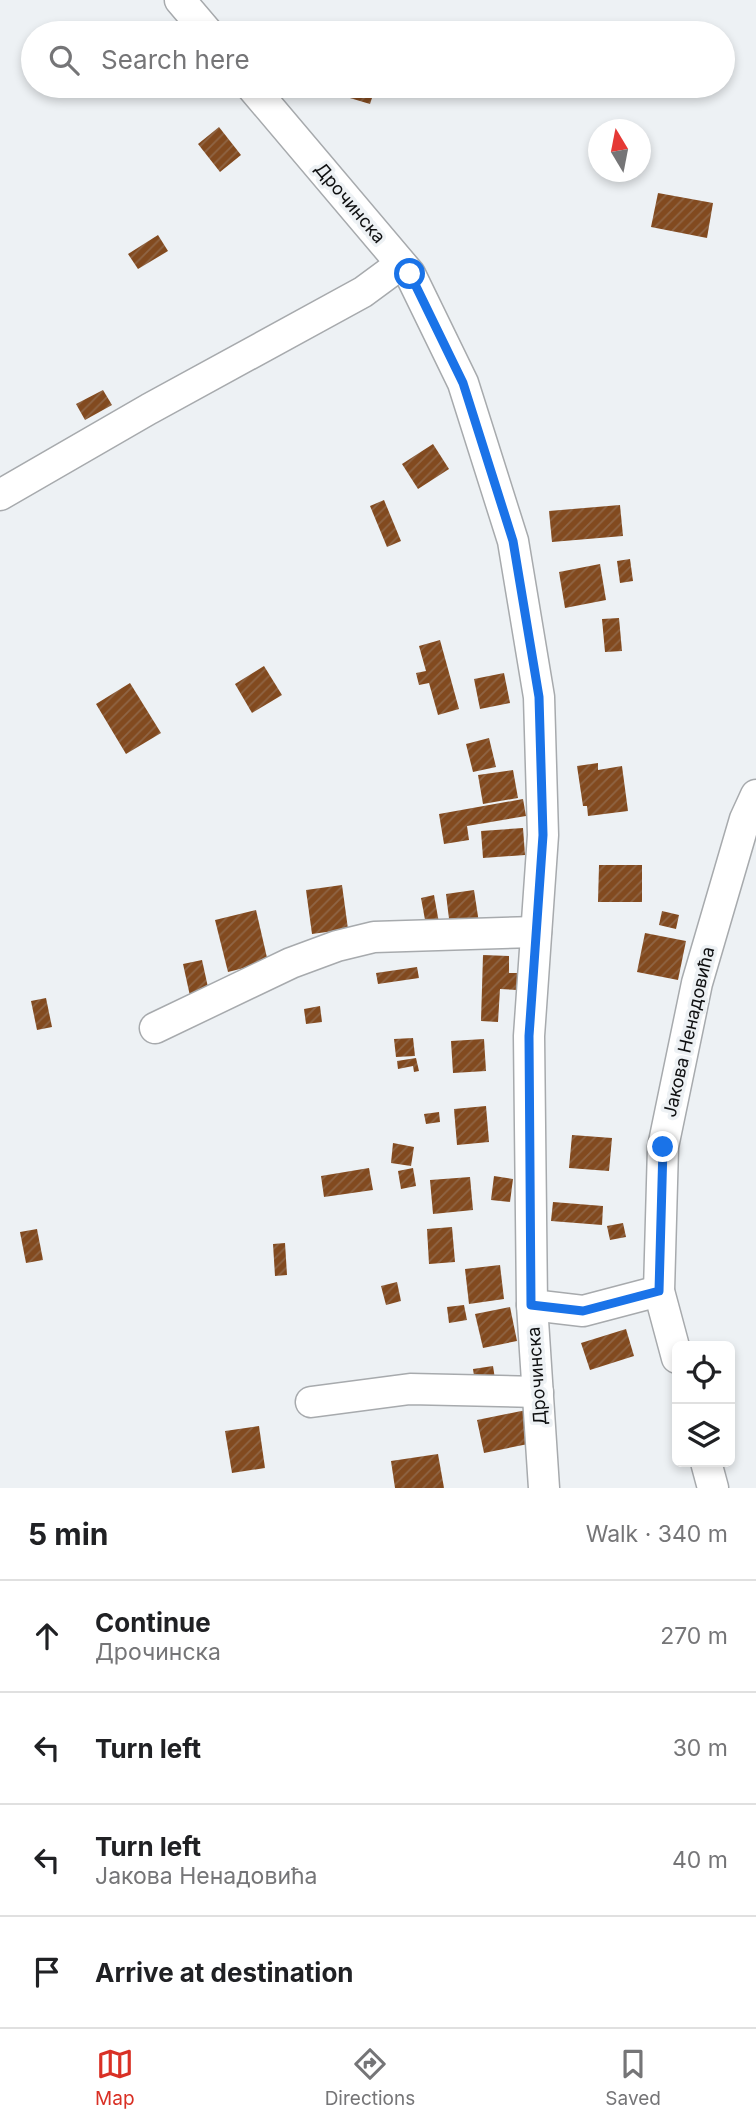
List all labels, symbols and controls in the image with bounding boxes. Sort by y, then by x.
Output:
search box [21,21,735,98]
icon: search [45,41,83,79]
text: Search here [101,44,250,75]
north arrow [588,119,651,182]
street label: Дрочинска [311,158,390,247]
route start [394,258,425,289]
street label: Јакова Ненадовића [659,945,718,1119]
route end [647,1131,678,1162]
street label: Дрочинска [523,1326,550,1426]
map controls [672,1341,735,1467]
button: locate [672,1341,735,1404]
button: layers [672,1404,735,1467]
text: 5 min [28,1516,108,1552]
text: Walk · 340 m [586,1520,728,1548]
text: Continue [95,1607,211,1638]
icon: ahead [28,1617,66,1655]
text: 270 m [660,1622,728,1650]
text: Дрочинска [95,1638,221,1666]
icon: left [28,1729,66,1767]
text: Turn left [95,1733,201,1764]
text: 30 m [673,1734,728,1762]
text: Turn left [95,1831,201,1862]
icon: left [28,1841,66,1879]
text: 40 m [672,1846,728,1874]
text: Јакова Ненадовића [95,1862,318,1890]
icon: arrive [28,1953,66,1991]
text: Arrive at destination [95,1957,354,1988]
tab: Map [95,2045,135,2110]
tab: Directions [325,2045,415,2110]
tab: Saved [605,2045,661,2110]

